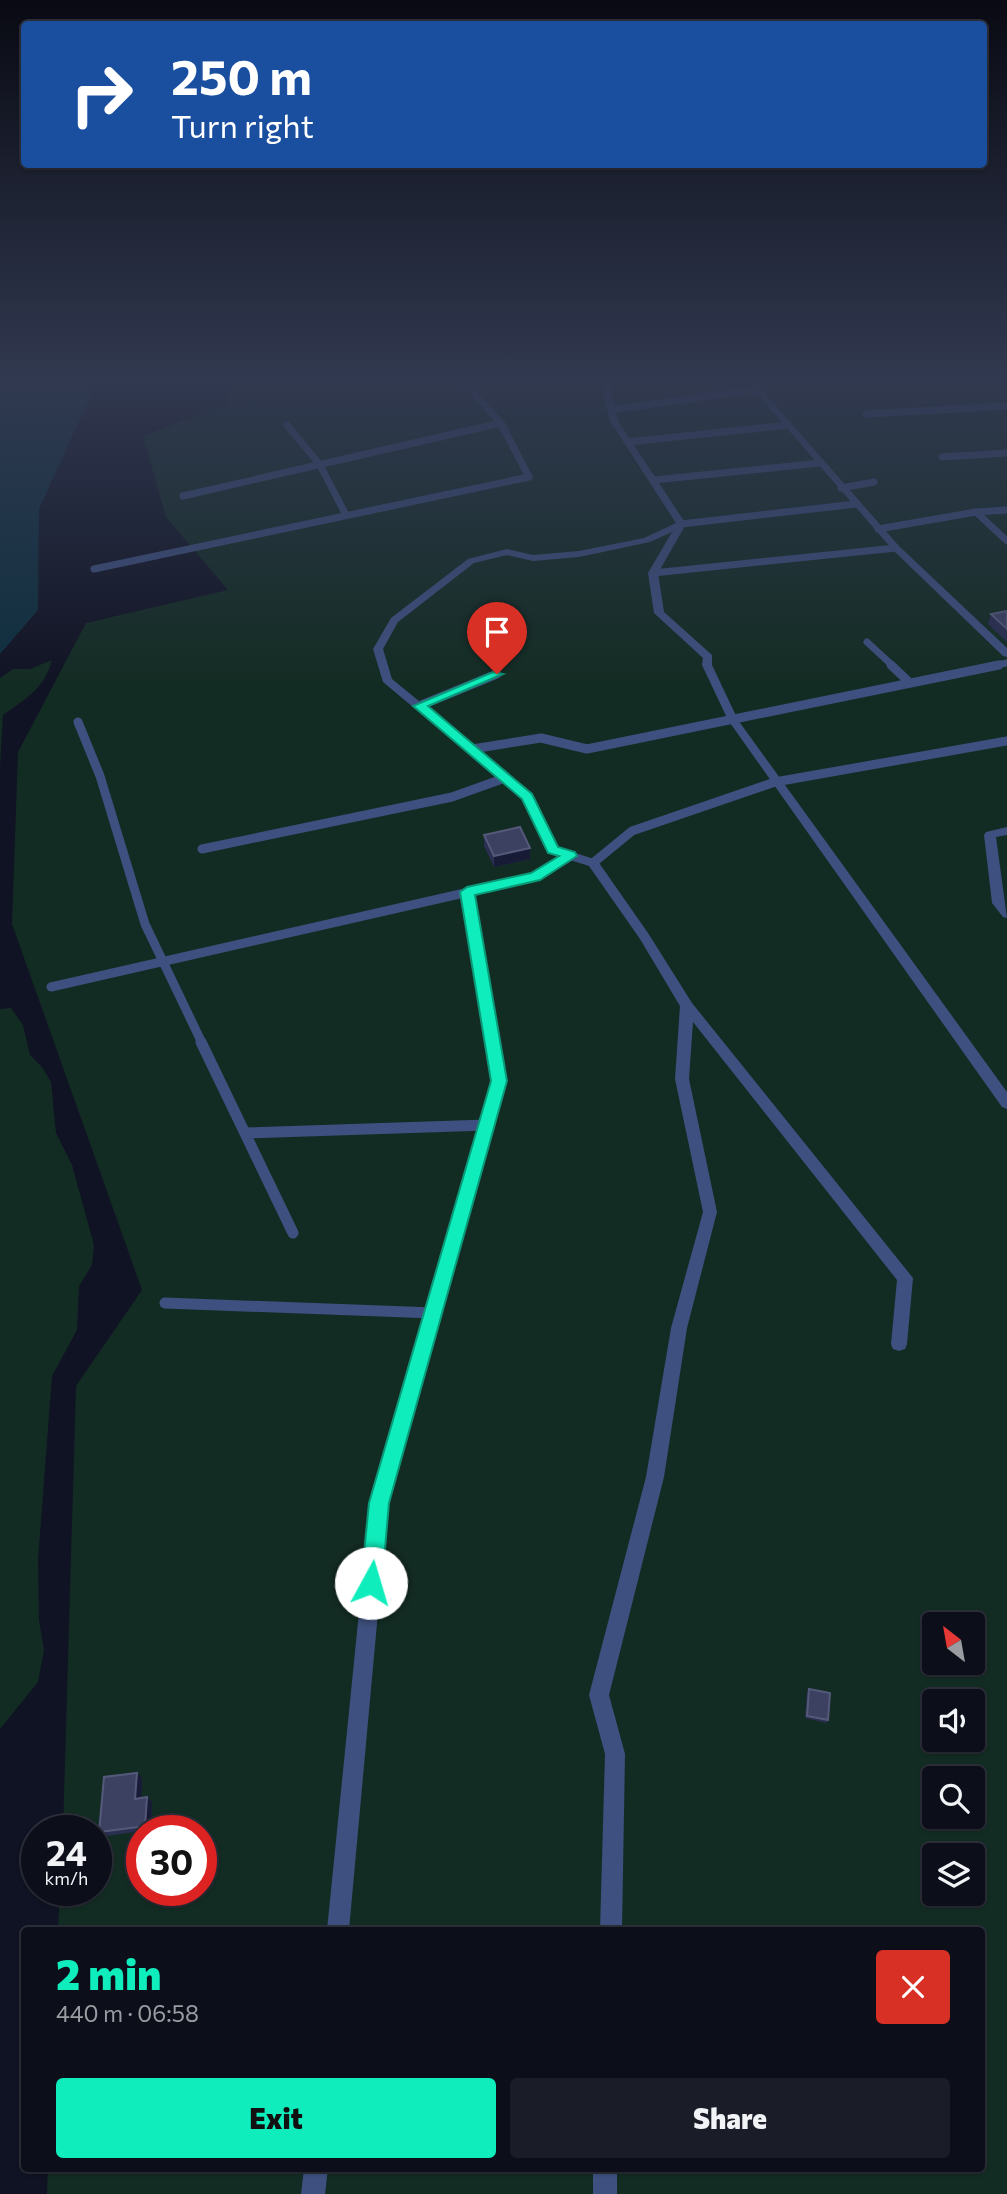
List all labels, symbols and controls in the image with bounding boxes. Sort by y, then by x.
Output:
text: 250 m [171,45,312,105]
icon: right [56,49,147,140]
text: Turn right [171,105,314,145]
pin [467,602,527,674]
icon: arrive [478,613,516,651]
position arrow [334,1546,408,1620]
north arrow [922,1612,985,1675]
map controls [922,1612,985,1906]
button: sound [922,1689,985,1752]
button: search [922,1766,985,1829]
speed limit sign: 30 [126,1815,217,1906]
text: 24 [46,1830,87,1873]
button: layers [922,1843,985,1906]
text: km/h [45,1867,88,1889]
text: 2 min [56,1947,162,1999]
button: close [876,1950,950,2024]
text: 440 m · 06:58 [56,1999,199,2027]
button: Exit [56,2078,496,2158]
button: Share [510,2078,950,2158]

